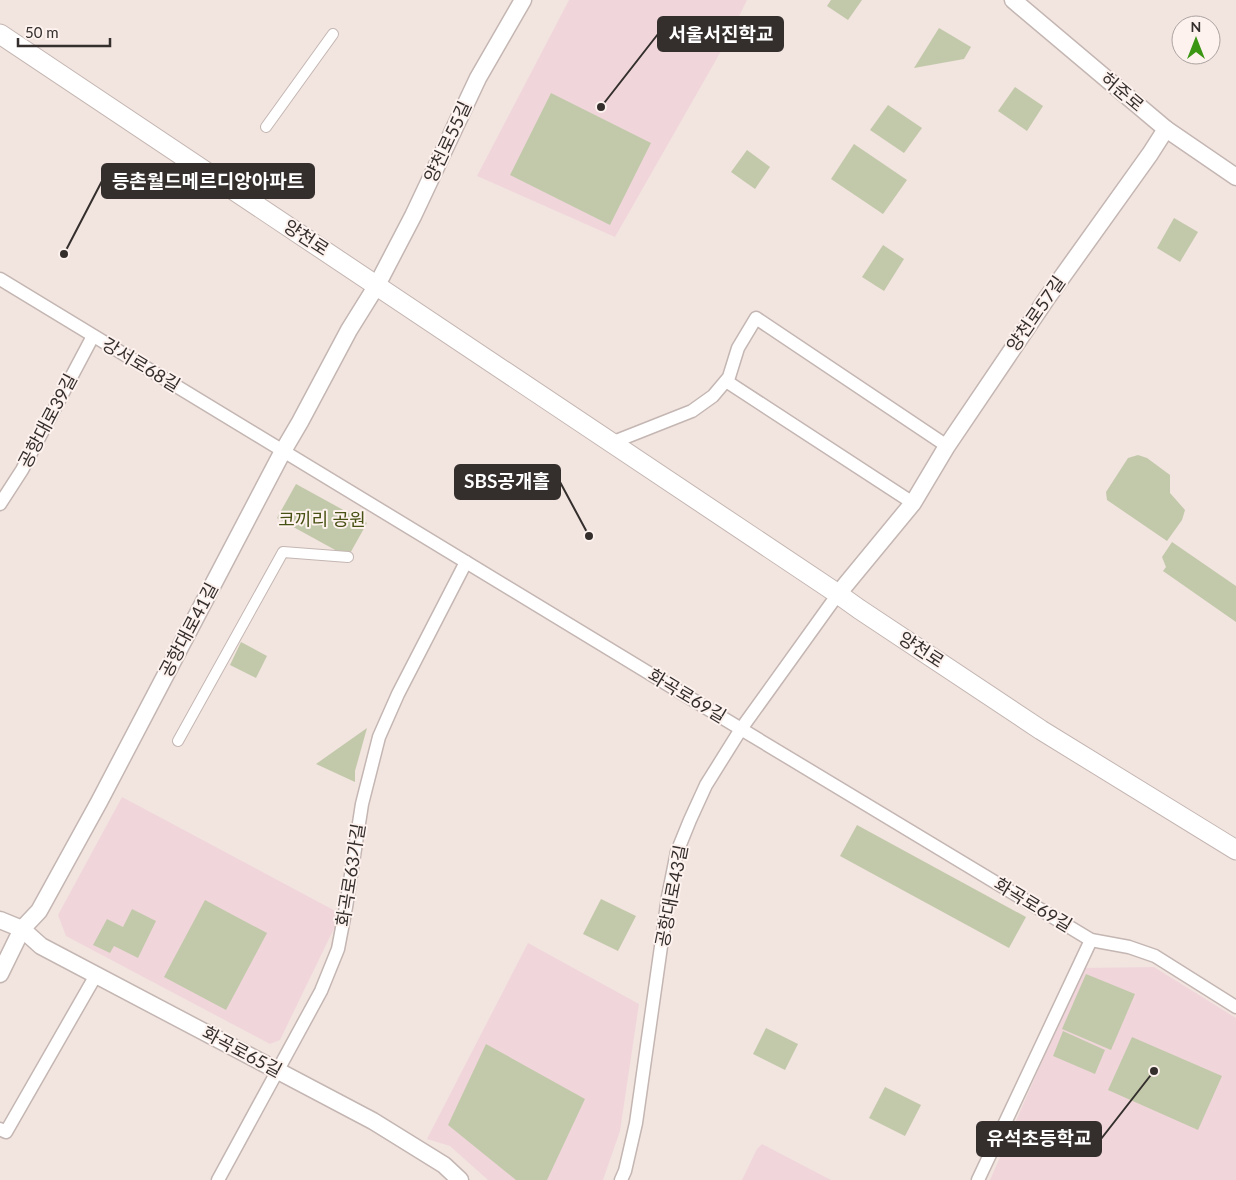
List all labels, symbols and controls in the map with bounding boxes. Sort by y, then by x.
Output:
scale bar [18,15,110,47]
north arrow [1171,15,1221,65]
callout: 서울서진학교 [658,17,783,51]
text: N [1191,18,1201,35]
text: 서울서진학교 [669,22,773,45]
text: 50 m [25,23,59,41]
street label: 허준로 [1097,67,1149,116]
street label: 양천로55길 [419,97,475,186]
callout: 등촌월드메르디앙아파트 [102,164,314,198]
text: 등촌월드메르디앙아파트 [112,169,304,192]
street label: 양천로 [280,214,333,260]
street label: 양천로57길 [1001,271,1069,355]
street label: 강서로68길 [99,332,185,396]
street label: 공항대로39길 [13,370,81,471]
callout: SBS공개홀 [455,465,560,499]
text: SBS공개홀 [464,469,550,492]
park label: 코끼리 공원 [278,508,366,530]
street label: 공항대로41길 [154,579,222,680]
street label: 양천로 [895,626,948,672]
street label: 화곡로69길 [645,663,731,727]
street label: 화곡로63가길 [331,822,369,928]
street label: 공항대로43길 [650,843,692,949]
street label: 화곡로69길 [991,872,1077,936]
street label: 화곡로65길 [199,1021,286,1081]
callout: 유석초등학교 [977,1122,1101,1156]
text: 유석초등학교 [987,1126,1091,1149]

